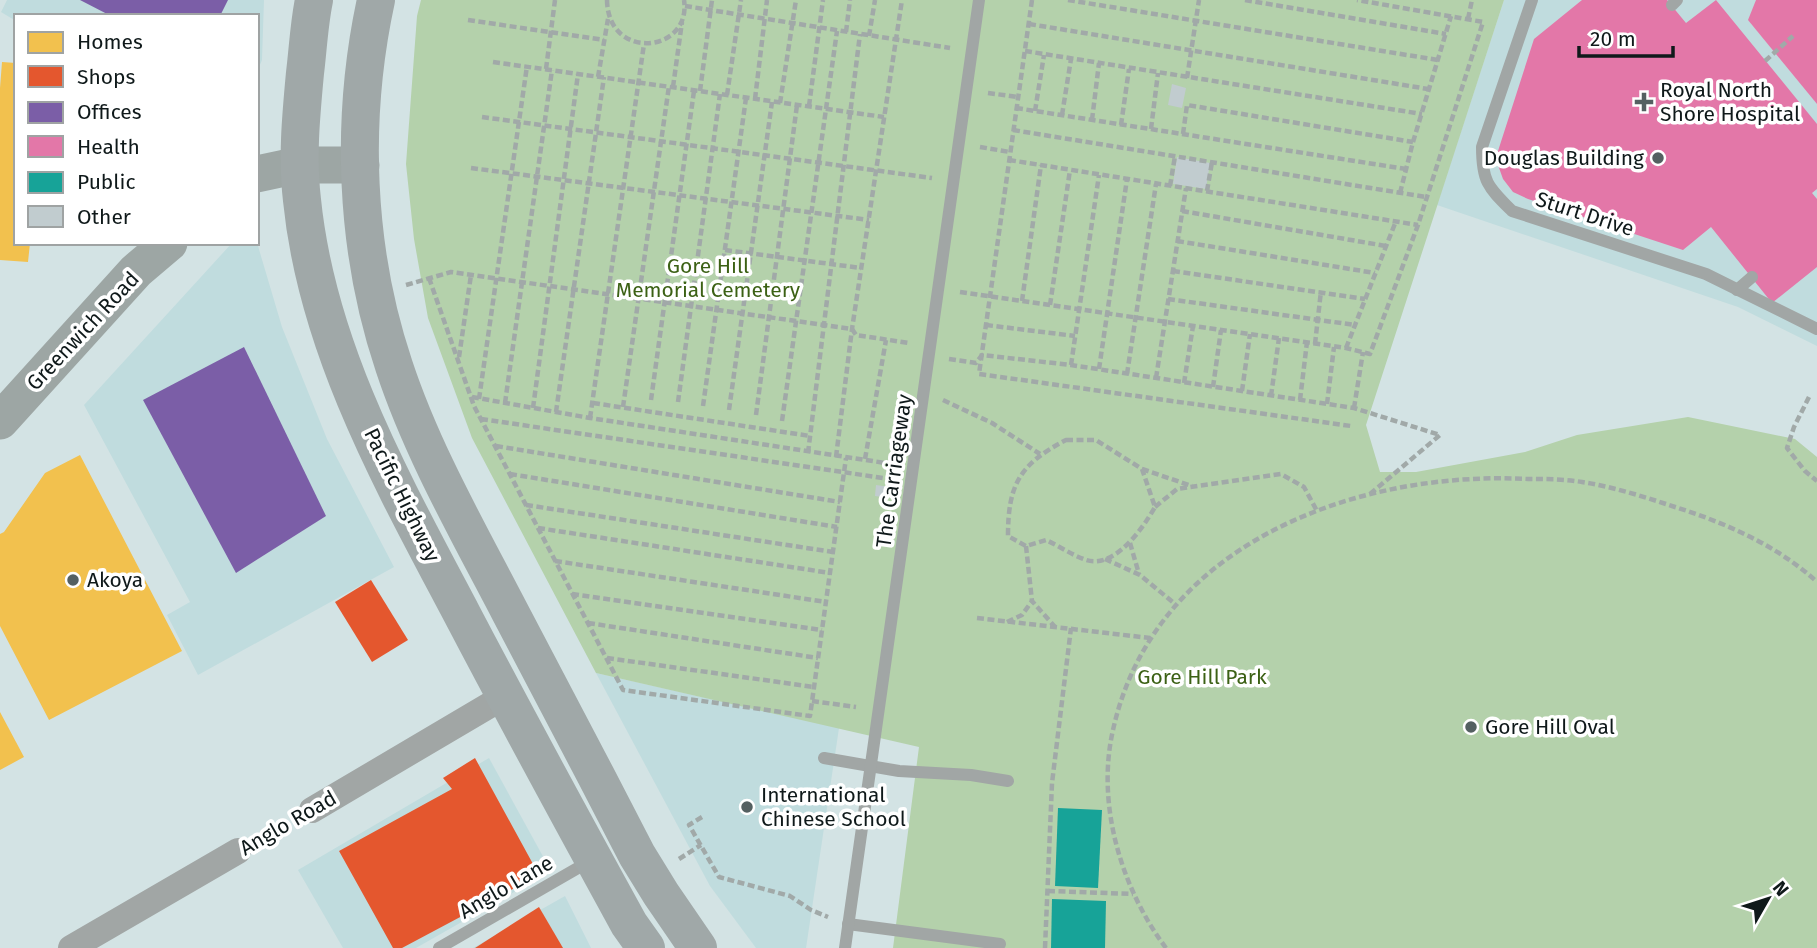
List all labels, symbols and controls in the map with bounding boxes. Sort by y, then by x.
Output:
legend [14,14,259,245]
scale bar [1579,14,1674,58]
text: 20 m [1590,26,1636,52]
text: Homes [77,29,143,55]
text: Shops [77,64,135,90]
place label: Royal North Shore Hospital [1660,77,1800,127]
marker: Royal North Shore Hospital [1634,92,1654,112]
text: Offices [77,99,142,125]
text: Health [77,134,140,160]
place label: Douglas Building [1484,145,1644,171]
marker: Douglas Building [1650,150,1666,166]
text: Public [77,169,135,195]
street label: Sturt Drive [1533,186,1637,242]
text: Other [77,204,131,230]
park label: Gore Hill Memorial Cemetery [616,253,801,303]
street label: Greenwich Road [21,266,145,396]
street label: The Carriageway [870,392,918,549]
street label: Pacific Highway [358,424,446,567]
place label: Akoya [87,567,143,593]
marker: Akoya [65,572,81,588]
park label: Gore Hill Park [1137,664,1267,690]
place label: Gore Hill Oval [1485,714,1615,740]
marker: Gore Hill Oval [1463,719,1479,735]
place label: International Chinese School [761,782,906,832]
street label: Anglo Road [235,785,341,861]
marker: International Chinese School [739,799,755,815]
street label: Anglo Lane [454,850,558,924]
north arrow [1733,864,1803,934]
text: N [1768,876,1794,901]

